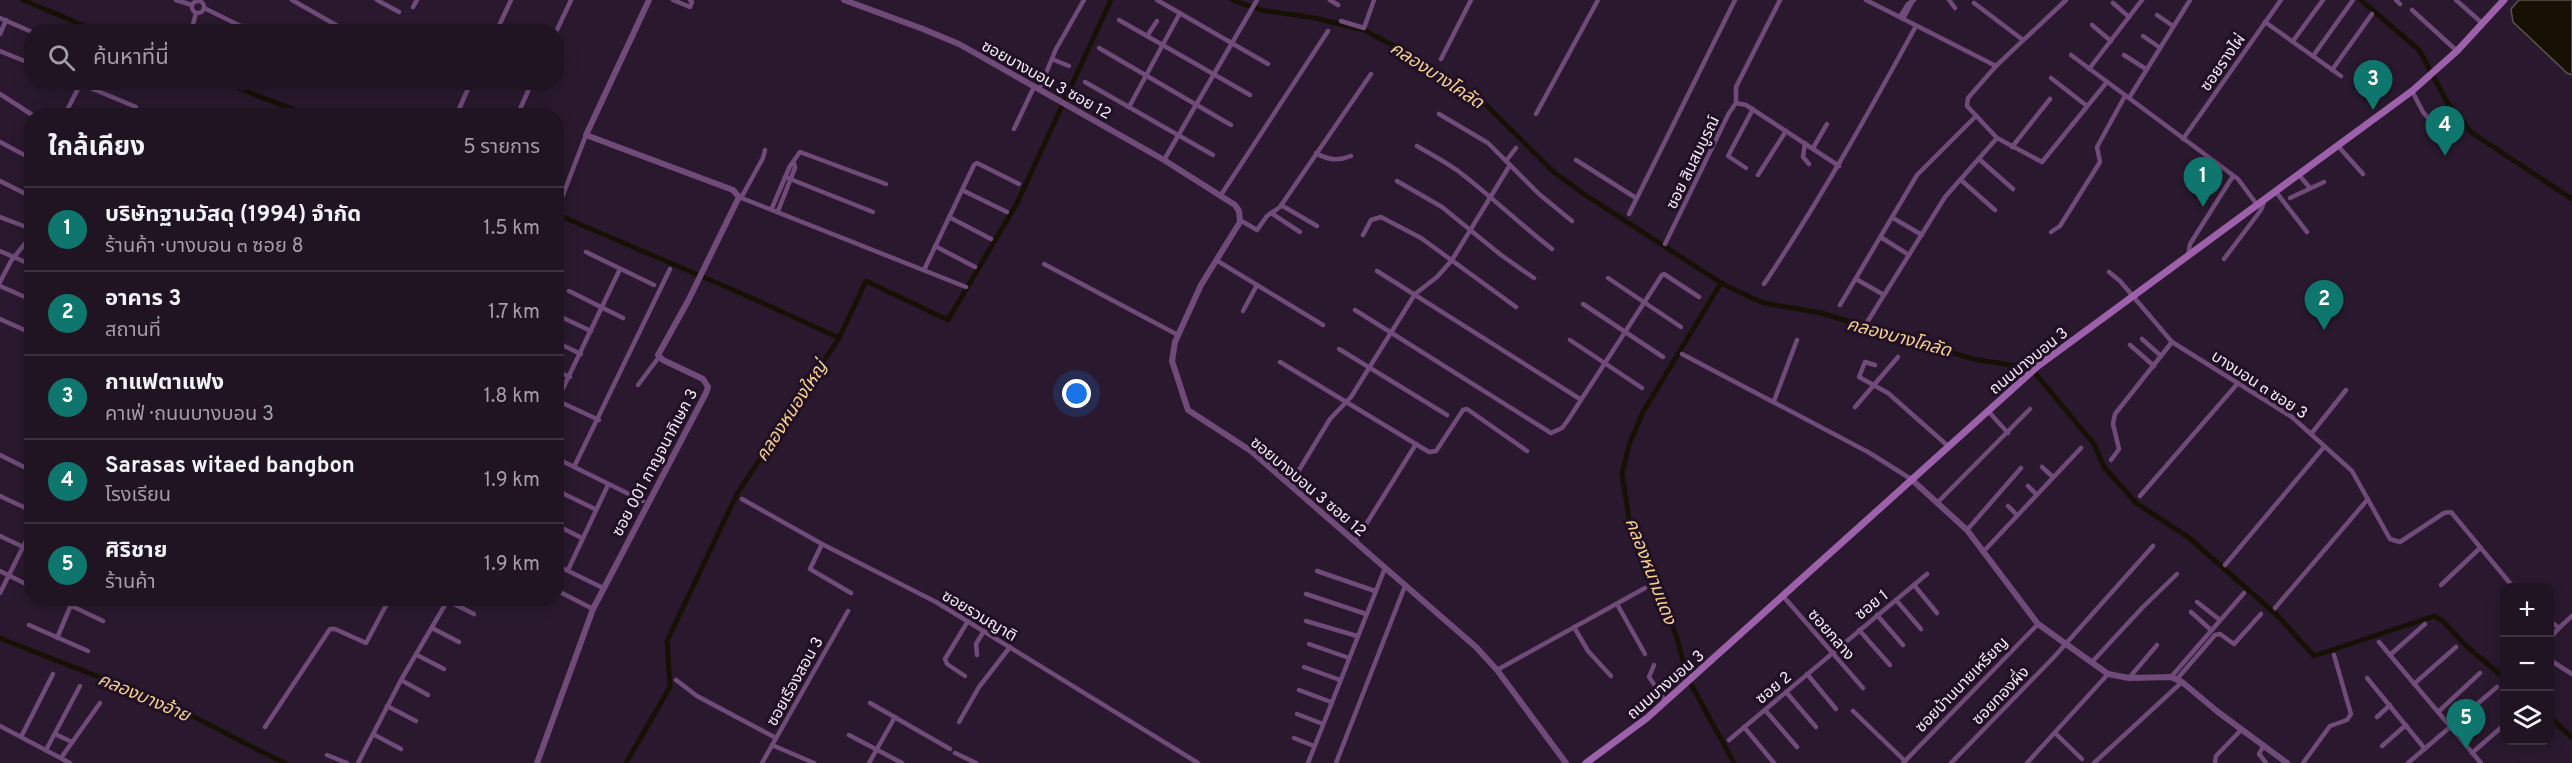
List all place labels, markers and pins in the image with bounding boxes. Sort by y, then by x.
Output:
pin: 3 [2354,60,2392,110]
pin: 4 [2426,106,2464,156]
pin: 1 [2184,158,2222,207]
pin: 2 [2304,280,2344,330]
pin: 5 [2446,700,2486,749]

